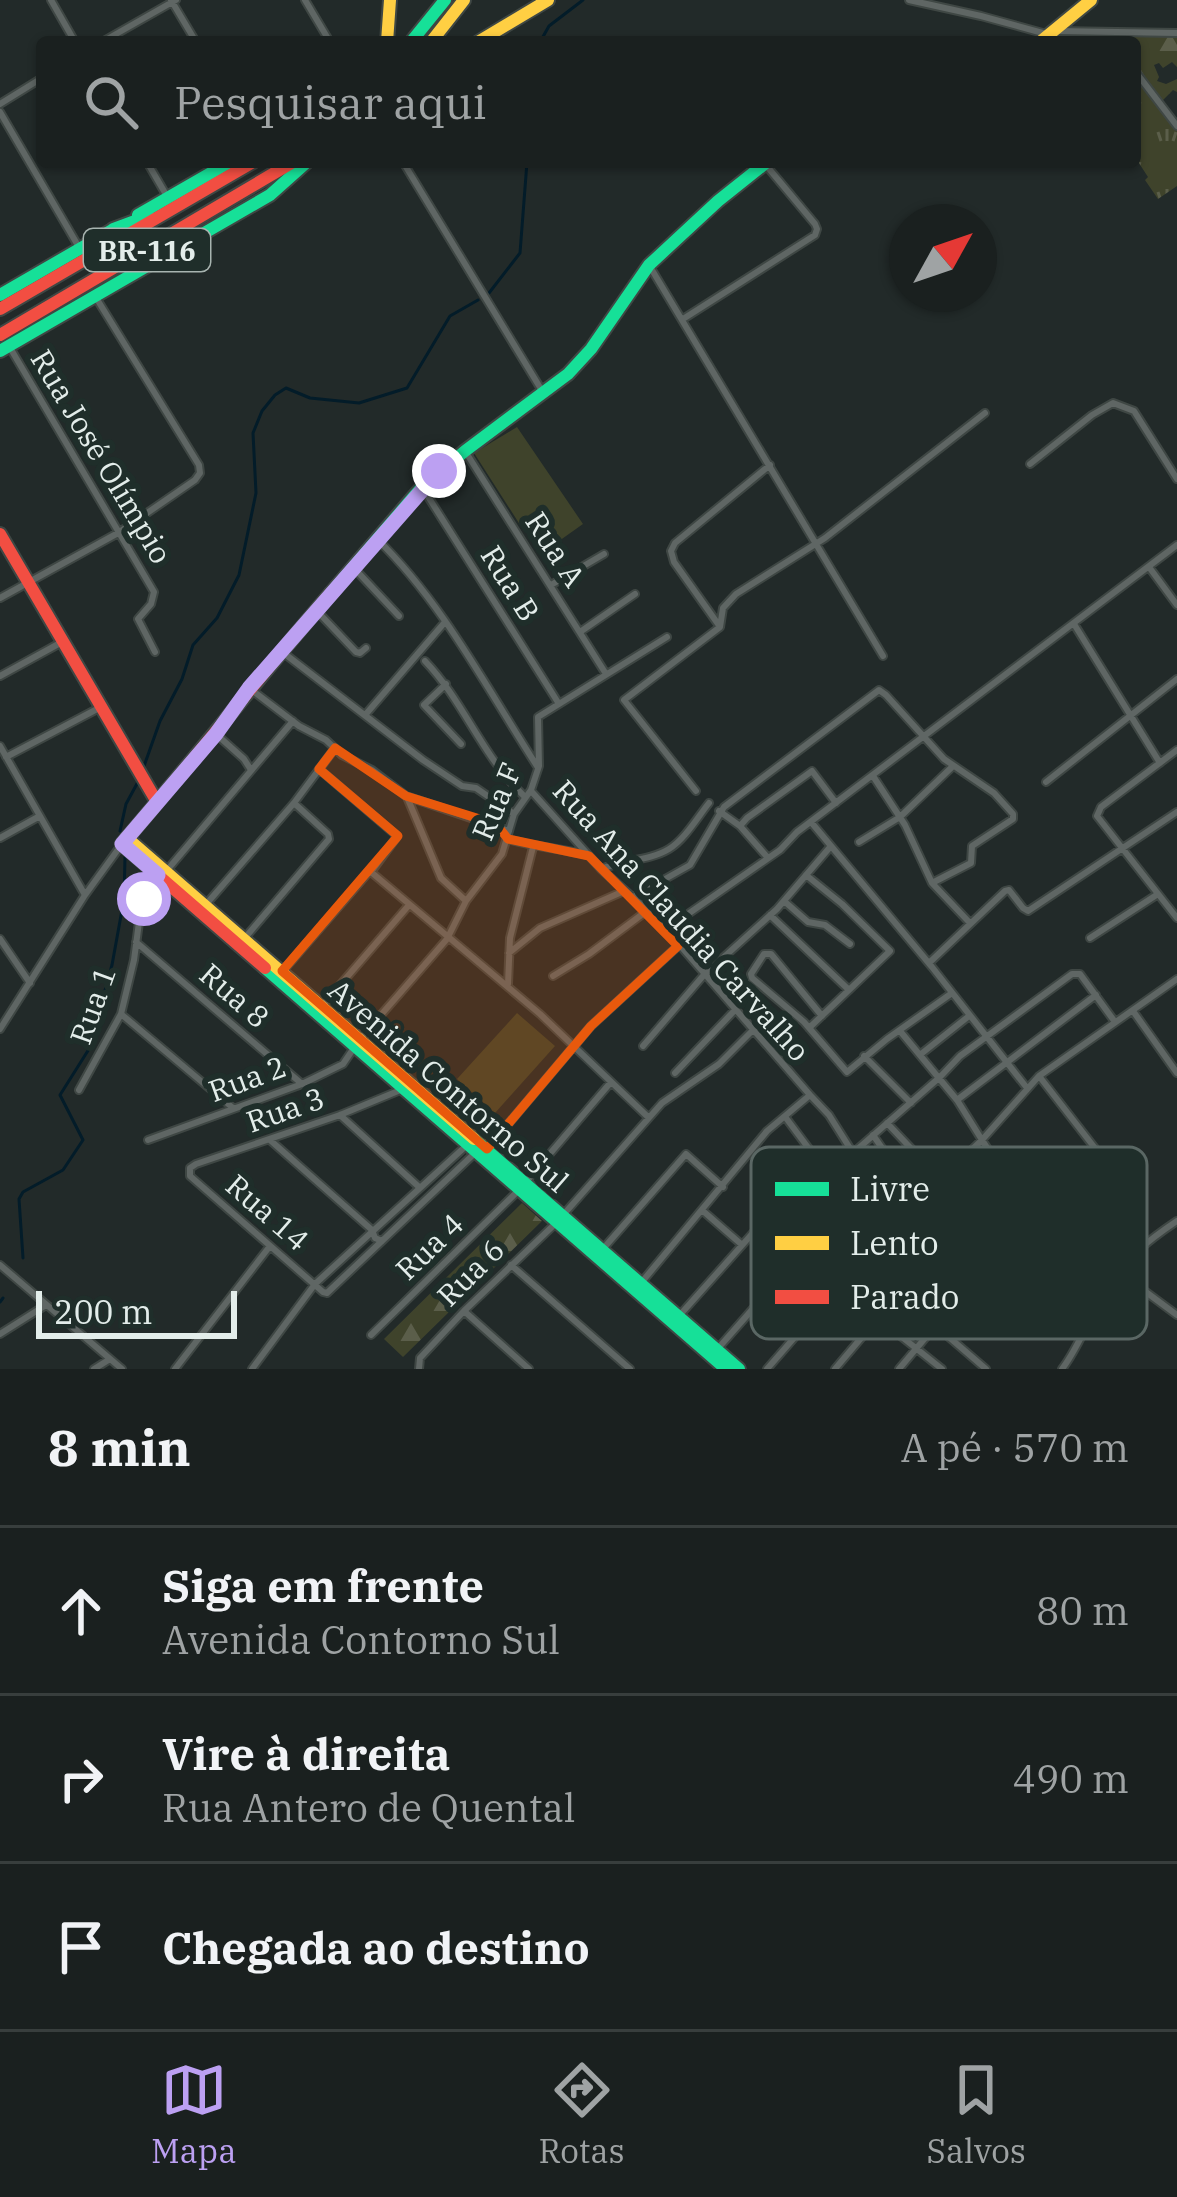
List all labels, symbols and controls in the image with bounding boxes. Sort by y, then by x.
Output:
search box [36,36,1141,168]
icon: search [78,69,144,135]
text: Pesquisar aqui [174,73,487,131]
north arrow [889,204,997,312]
road number: BR-116 [84,229,210,271]
street label: Rua José Olímpio [23,342,181,570]
route end [412,444,466,498]
street label: Rua A [517,504,595,595]
street label: Rua B [473,538,549,628]
street label: Rua F [462,756,530,846]
street label: Rua Ana Claudia Carvalho [545,771,819,1069]
route start [117,872,171,926]
street label: Rua 8 [192,954,278,1036]
street label: Rua 1 [60,961,124,1049]
street label: Avenida Contorno Sul [321,970,577,1200]
street label: Rua 2 [203,1046,291,1110]
street label: Rua 3 [241,1078,329,1140]
legend [751,1147,1147,1339]
street label: Rua 14 [218,1165,318,1259]
text: Livre [850,1167,930,1210]
street label: Rua 4 [387,1204,471,1288]
text: Lento [850,1221,939,1264]
street label: Rua 6 [428,1230,512,1314]
text: Parado [850,1275,959,1318]
scale bar [36,1285,237,1338]
text: 200 m [54,1290,153,1333]
text: 8 min [48,1414,191,1480]
text: A pé · 570 m [901,1422,1129,1473]
text: Siga em frente [162,1556,484,1614]
icon: ahead [48,1578,114,1644]
text: 80 m [1036,1585,1129,1636]
text: Avenida Contorno Sul [162,1614,560,1665]
text: Vire à direita [162,1724,450,1782]
icon: right [48,1746,114,1812]
text: 490 m [1013,1753,1129,1804]
text: Rua Antero de Quental [162,1782,575,1833]
icon: arrive [48,1914,114,1980]
text: Chegada ao destino [162,1918,590,1976]
tab: Mapa [151,2057,236,2172]
tab: Rotas [538,2057,625,2172]
tab: Salvos [927,2057,1026,2172]

